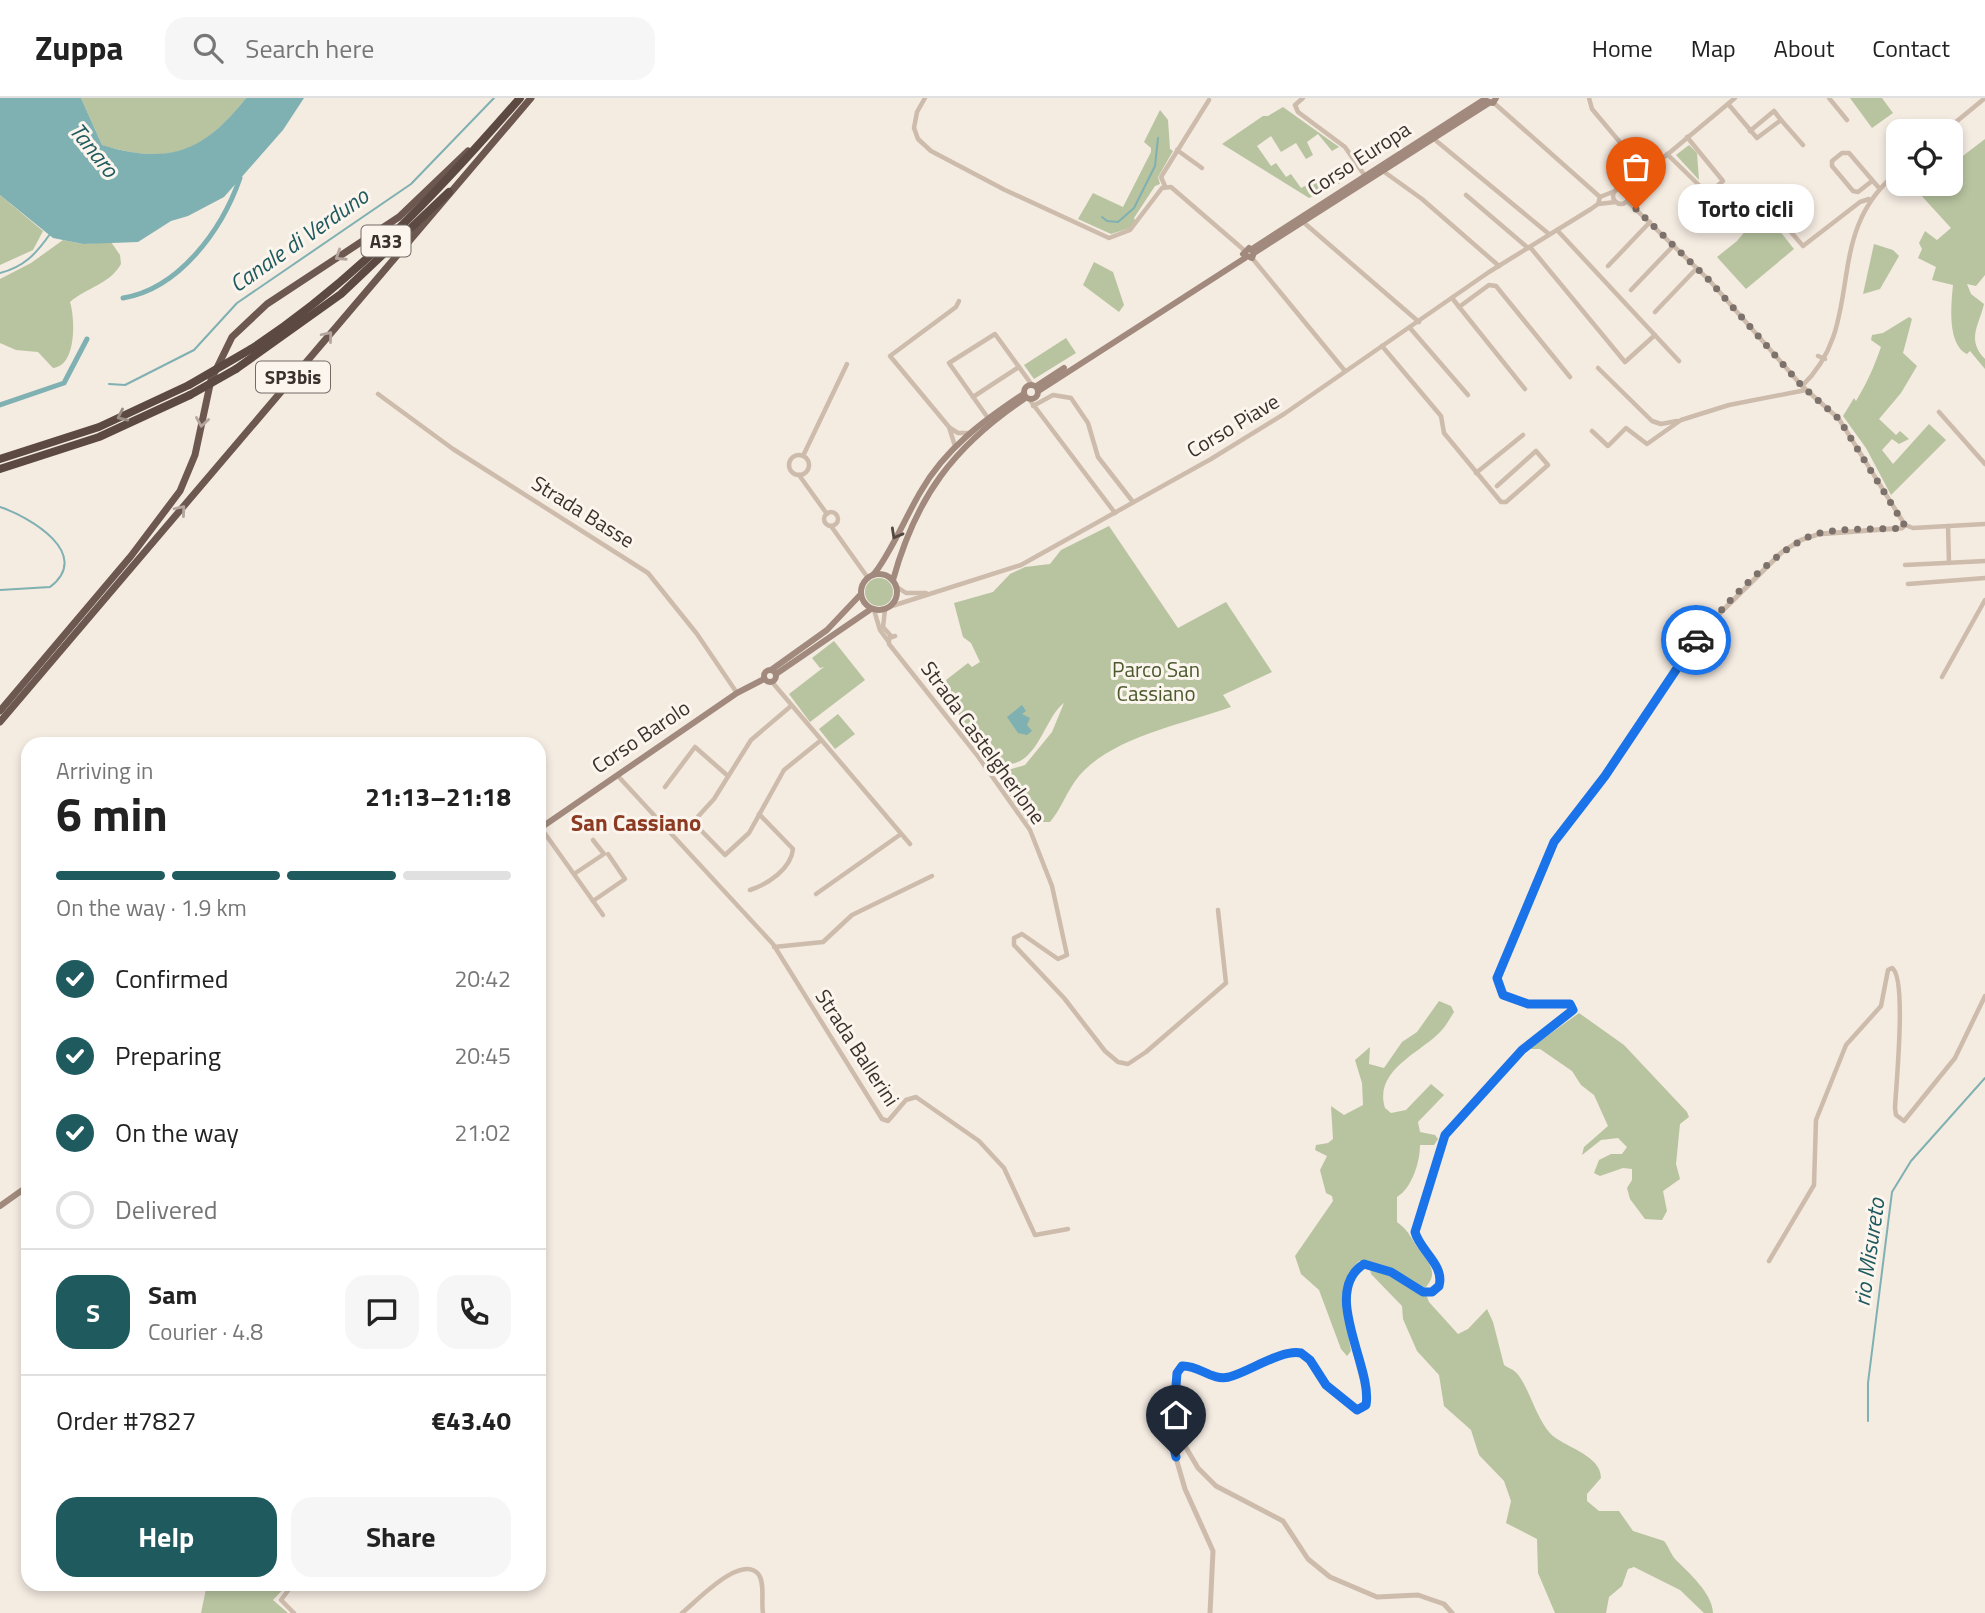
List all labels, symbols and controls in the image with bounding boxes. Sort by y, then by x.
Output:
search box [165,17,655,80]
text: Zuppa [35,23,123,73]
icon: search [189,29,227,67]
text: Search here [245,29,374,68]
text: Home [1592,30,1653,66]
text: Map [1691,30,1736,66]
text: About [1774,30,1834,66]
text: Contact [1872,30,1950,66]
street label: Corso Europa [1301,113,1417,204]
water label: Tanaro [61,115,128,185]
map controls [1886,119,1963,196]
button: locate [1886,119,1963,196]
pin [1606,137,1666,209]
icon: bag [1617,148,1655,186]
water label: Canale di Verduno [222,178,376,301]
callout: Torto cicli [1678,184,1814,234]
text: Torto cicli [1698,191,1794,226]
road number: A33 [362,225,410,256]
one-way arrow [335,248,348,261]
one-way arrow [320,332,332,345]
road number: SP3bis [256,362,330,392]
street label: Corso Piave [1180,385,1285,465]
one-way arrow [117,408,129,422]
one-way arrow [195,417,210,428]
street label: Strada Basse [526,467,641,556]
one-way arrow [173,505,185,518]
one-way arrow [891,527,904,540]
courier [1661,605,1731,675]
icon: car [1677,621,1715,659]
park label: Parco San Cassiano [1112,653,1200,709]
street label: Strada Castelgherlone [914,654,1054,831]
street label: Corso Barolo [585,691,696,781]
text: Arriving in [56,753,153,788]
text: 21:13–21:18 [365,777,511,816]
text: 6 min [56,779,168,849]
district label: San Cassiano [571,805,701,840]
text: On the way · 1.9 km [56,890,247,925]
text: Confirmed [115,959,229,998]
icon: check [56,960,94,998]
text: 20:42 [454,961,511,996]
street label: Strada Ballerini [808,983,908,1112]
text: Preparing [115,1036,221,1075]
icon: check [56,1037,94,1075]
text: 20:45 [454,1038,511,1073]
text: On the way [115,1113,239,1152]
icon: check [56,1114,94,1152]
text: 21:02 [454,1115,511,1150]
text: Delivered [115,1190,218,1229]
water label: rio Misureto [1844,1195,1893,1308]
text: Sam [148,1275,197,1314]
button: chat [345,1275,419,1349]
button: phone [437,1275,511,1349]
text: S [86,1293,100,1332]
text: Courier · 4.8 [148,1314,263,1349]
pin [1146,1385,1206,1457]
icon: home [1157,1396,1195,1434]
text: Order #7827 [56,1401,196,1440]
text: €43.40 [432,1401,511,1440]
button: Help [56,1497,277,1577]
button: Share [291,1497,511,1577]

